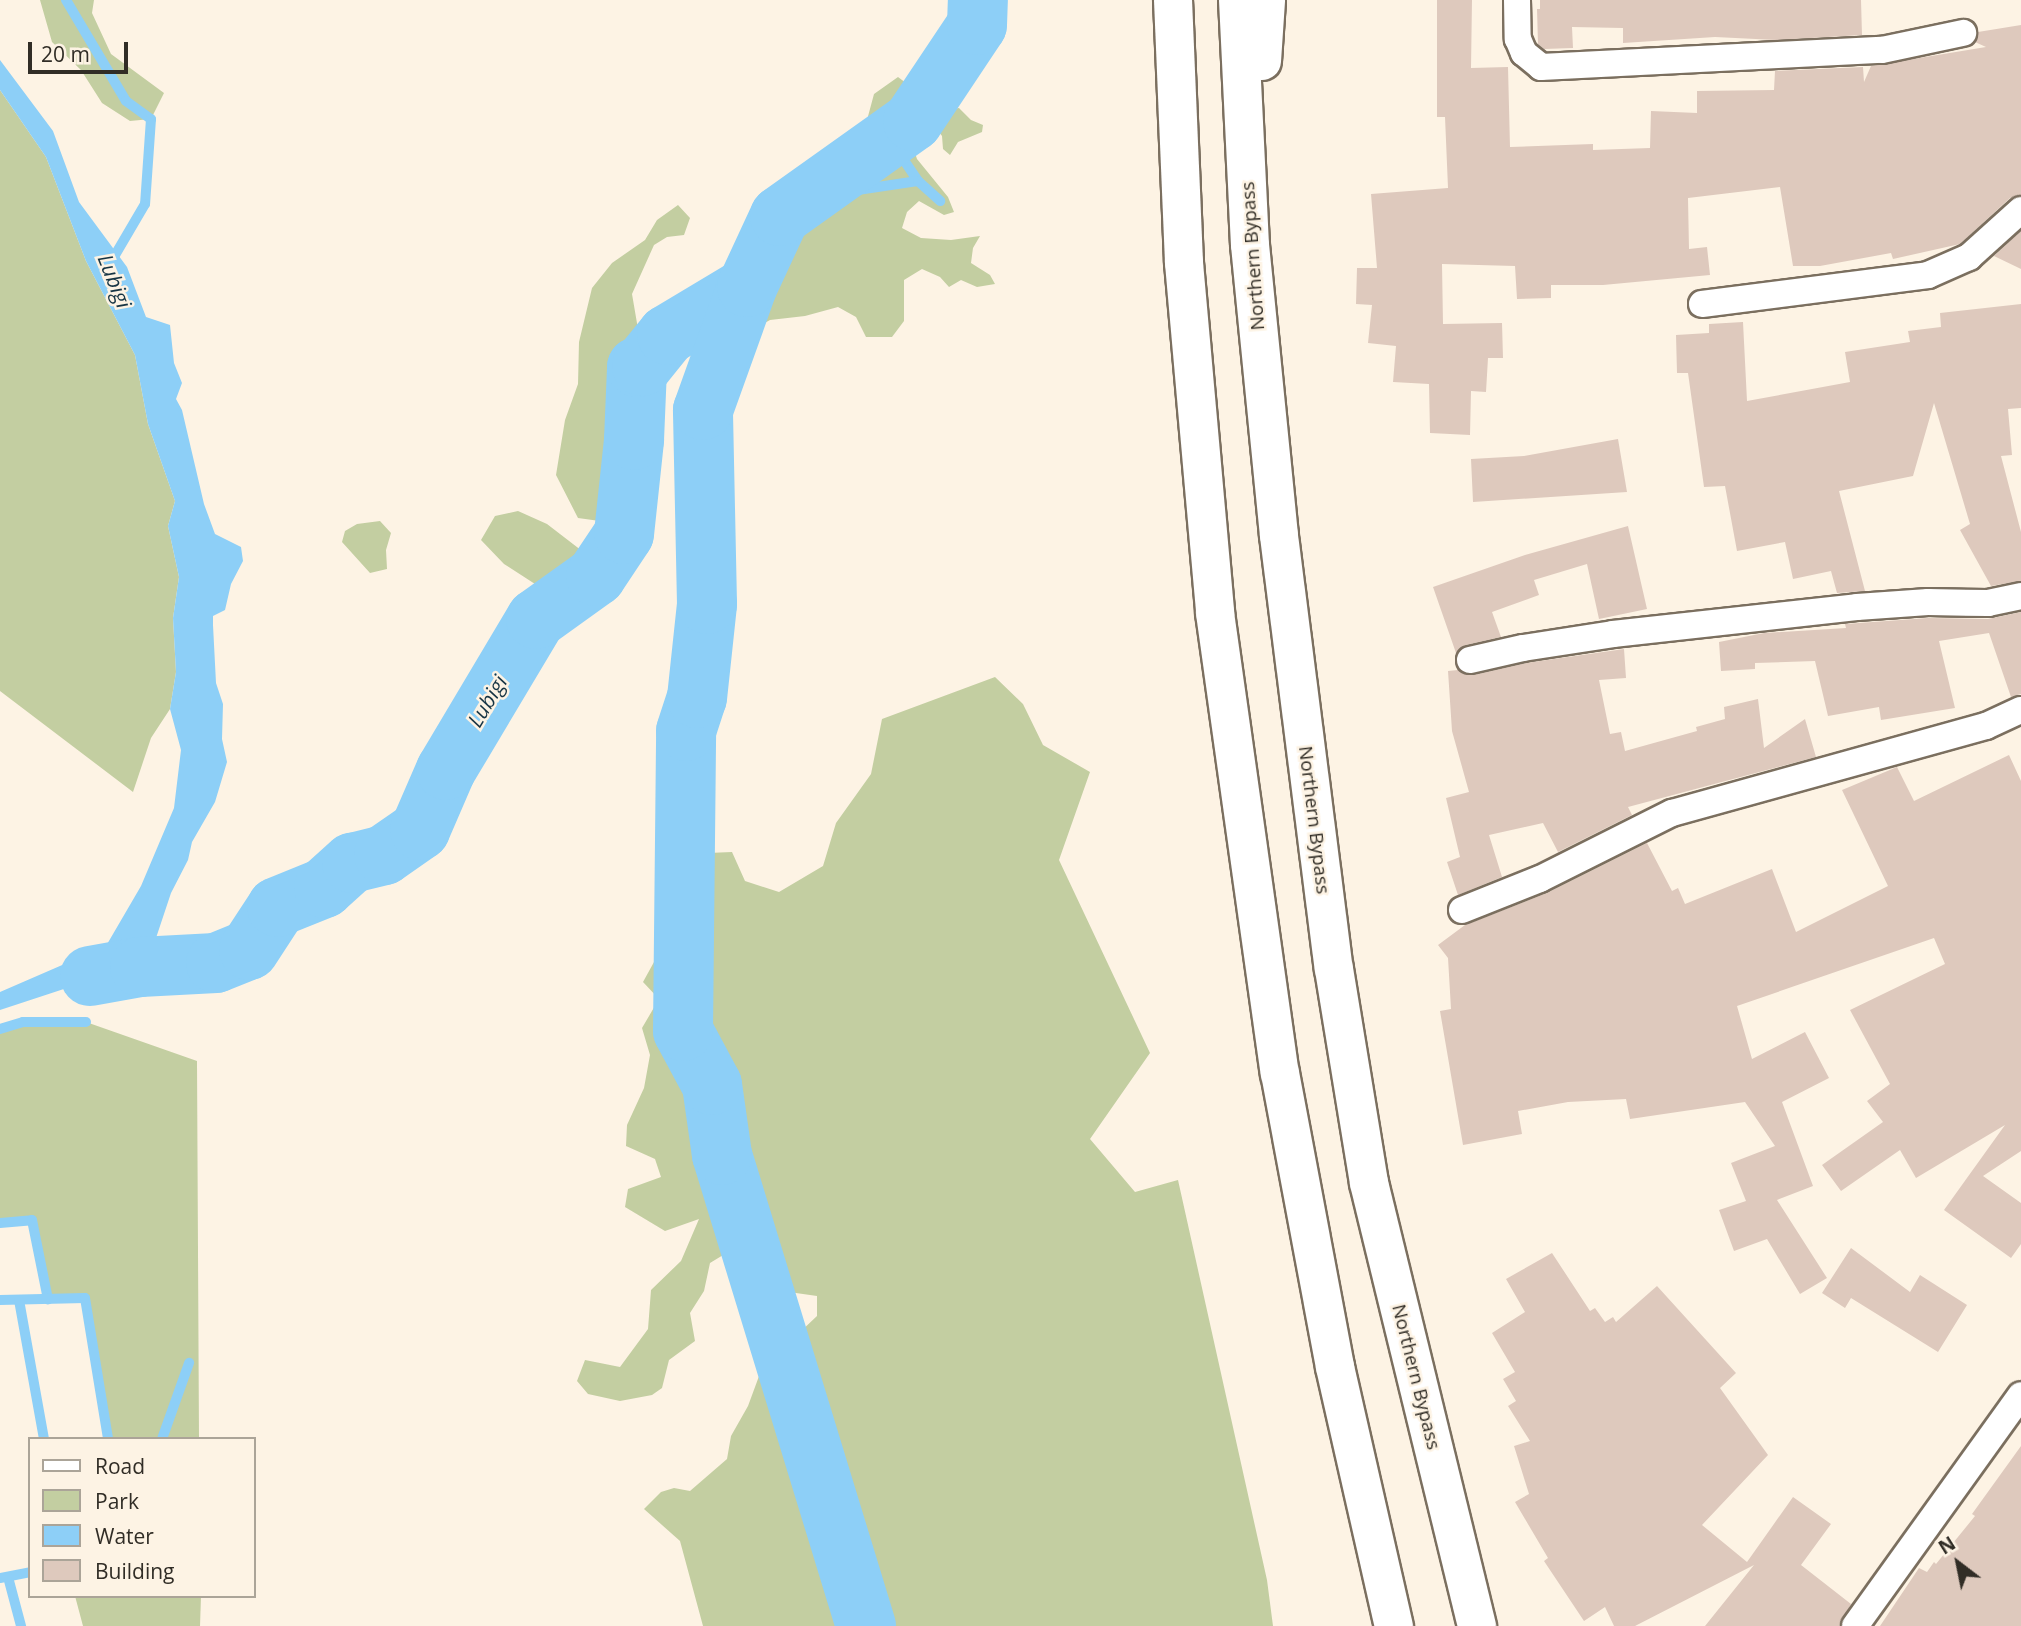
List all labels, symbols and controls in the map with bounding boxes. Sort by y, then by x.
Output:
scale bar [32,28,131,72]
text: 20 m [41,40,90,68]
street label: Northern Bypass [1236,181,1270,331]
water label: Lubigi [93,250,137,312]
water label: Lubigi [462,671,512,731]
street label: Northern Bypass [1294,745,1334,895]
street label: Northern Bypass [1387,1302,1445,1452]
legend [28,1437,256,1598]
text: Road [95,1452,145,1480]
text: Park [95,1487,139,1515]
text: Water [95,1522,154,1550]
north arrow [1923,1528,1993,1598]
text: N [1933,1530,1960,1560]
text: Building [95,1557,174,1585]

